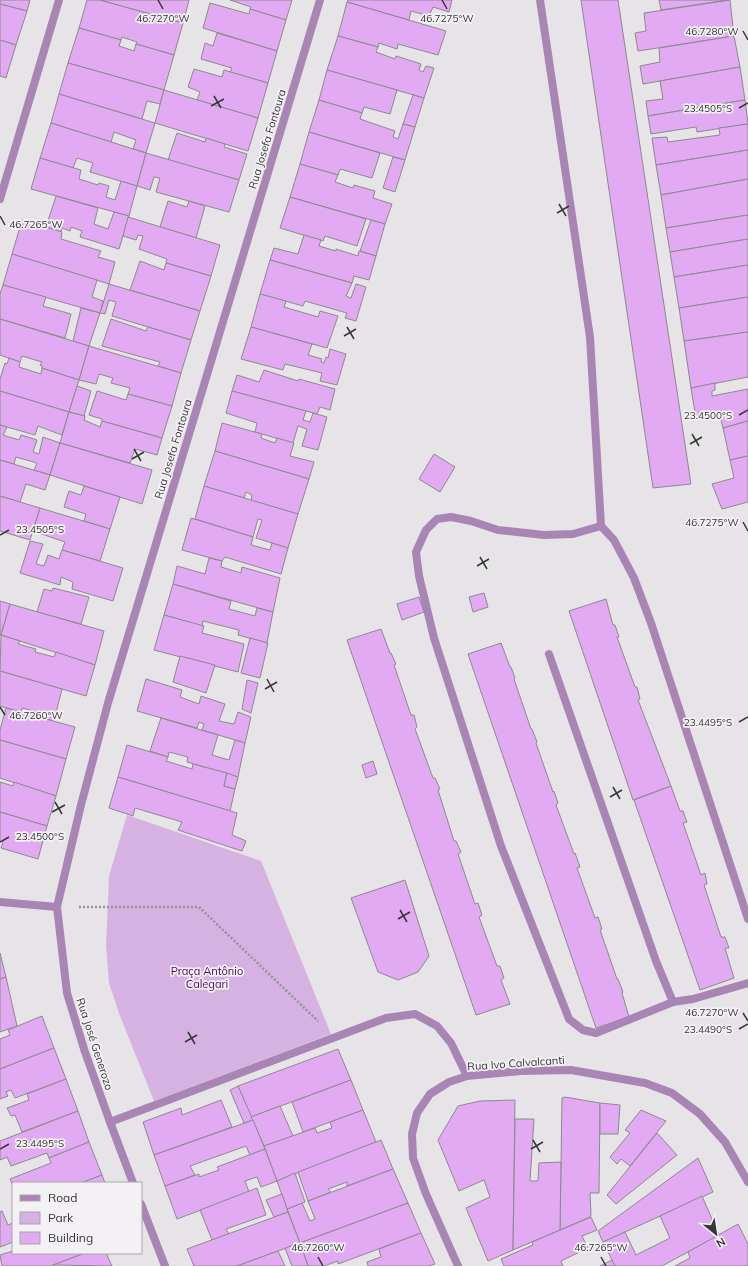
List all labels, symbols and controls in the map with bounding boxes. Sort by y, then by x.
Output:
text: 46.7270°W [136,12,190,25]
text: 46.7275°W [420,12,474,25]
text: 46.7280°W [685,25,739,38]
street label: Rua Josefa Fontoura [245,87,289,191]
text: 23.4505°S [684,102,732,115]
text: 46.7265°W [9,218,63,231]
street label: Rua Josefa Fontoura [151,397,195,501]
text: 23.4500°S [684,409,732,422]
text: 46.7275°W [685,516,739,529]
text: 23.4505°S [16,523,64,536]
text: 46.7260°W [9,709,63,722]
text: 23.4495°S [684,716,732,729]
text: 23.4500°S [16,830,64,843]
park label: Praça Antônio Calegari [171,964,243,991]
street label: Rua José Generozo [73,996,117,1092]
text: 46.7270°W [685,1006,739,1019]
text: 23.4490°S [684,1023,732,1036]
street label: Rua Ivo Calvalcanti [467,1053,565,1073]
text: 23.4495°S [16,1137,64,1150]
legend [12,1182,142,1254]
text: Road [48,1190,77,1205]
text: Park [48,1210,74,1225]
north arrow [696,1214,736,1254]
text: Building [48,1230,93,1245]
text: N [714,1235,728,1251]
text: 46.7260°W [291,1241,345,1254]
text: 46.7265°W [574,1241,628,1254]

